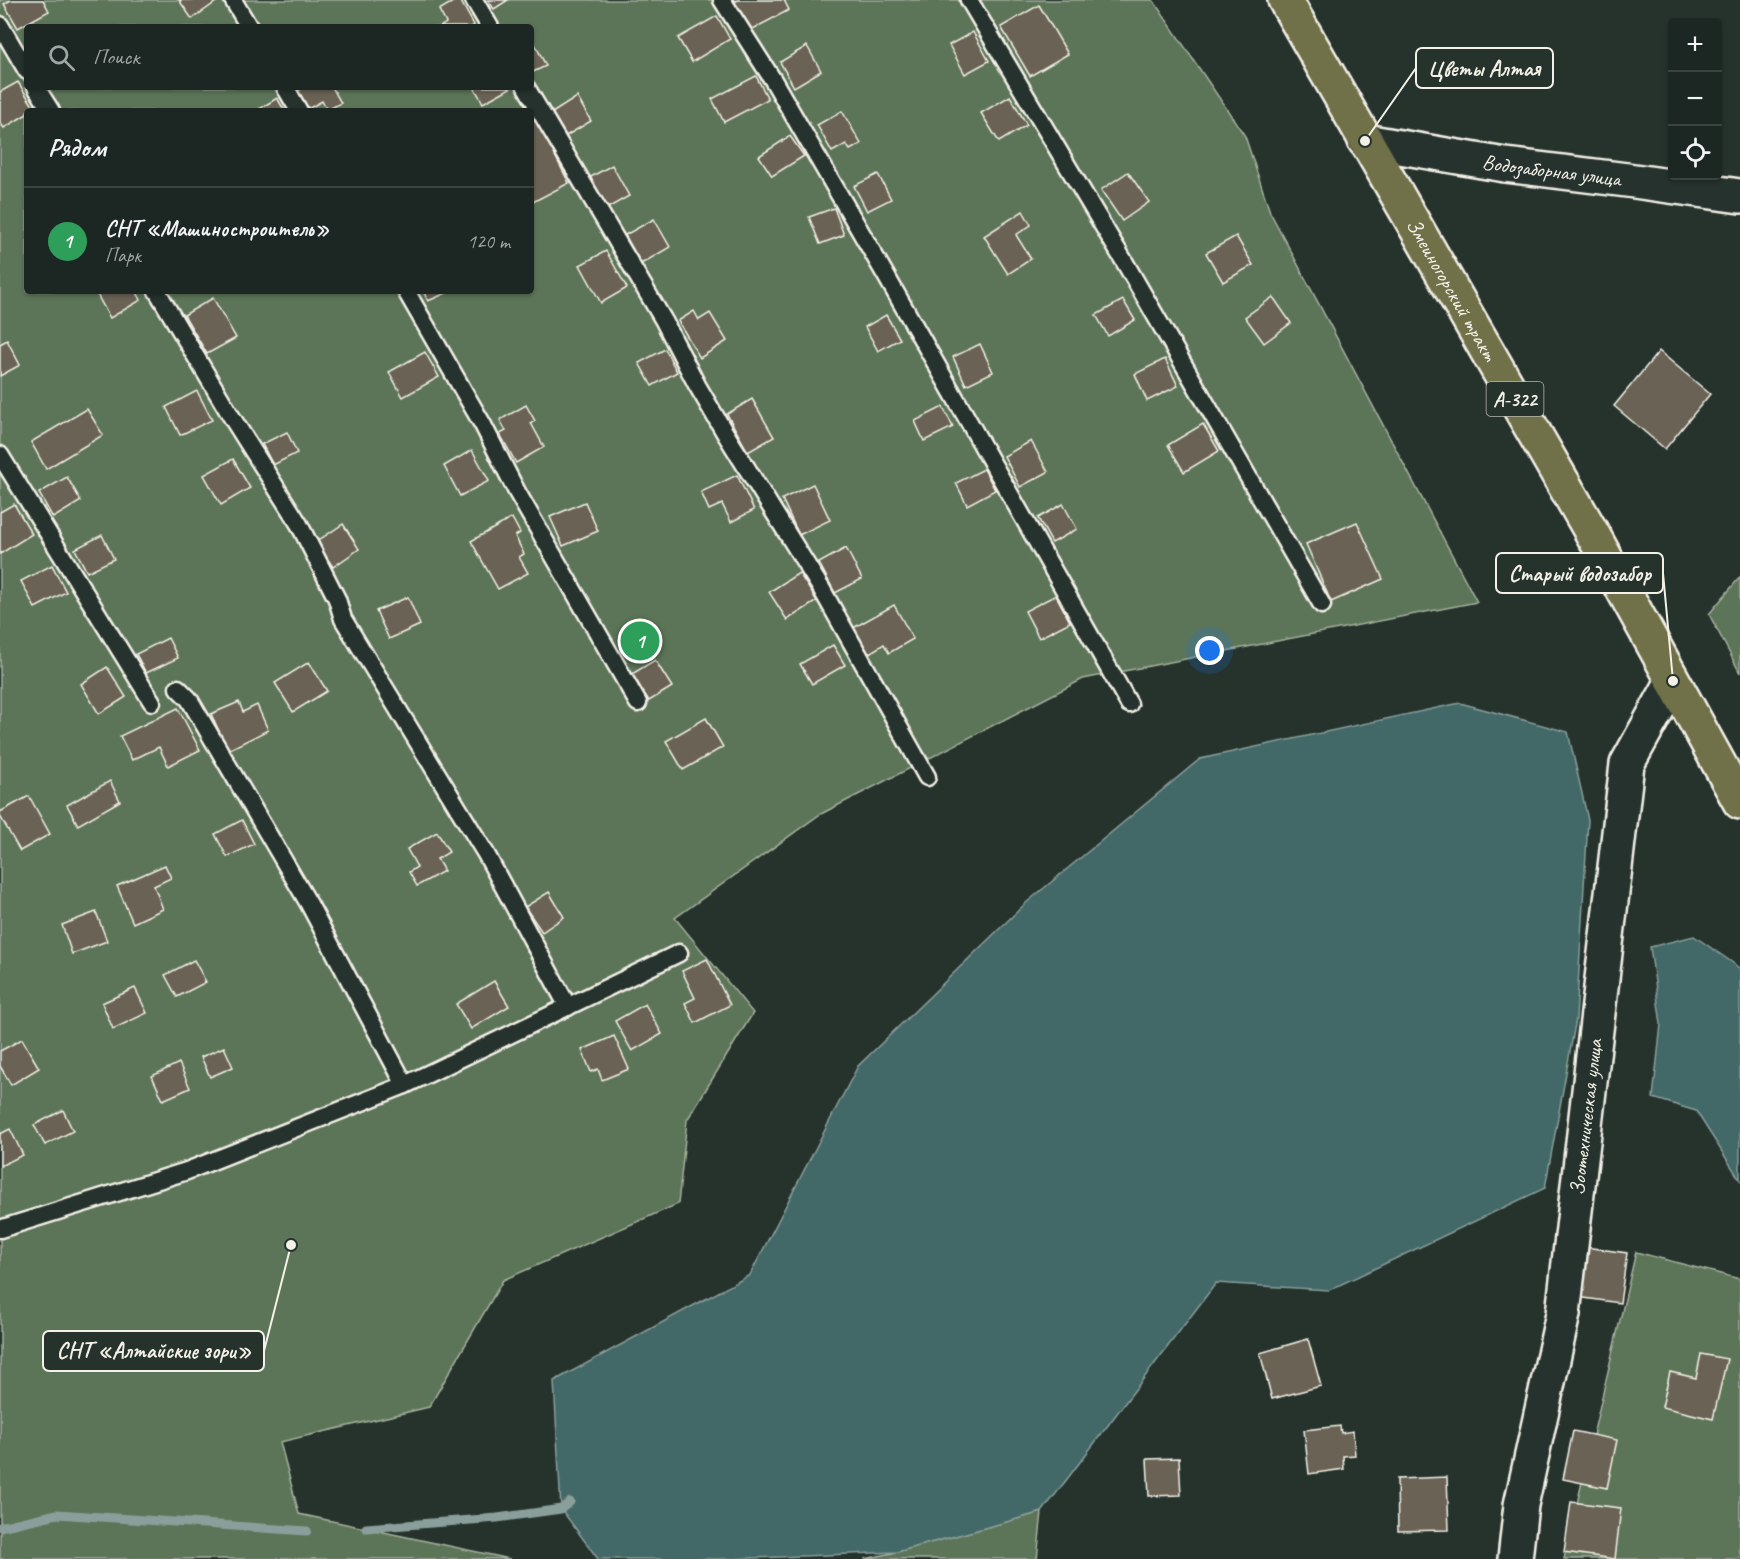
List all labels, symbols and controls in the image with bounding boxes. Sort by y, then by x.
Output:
map controls [1668,18,1722,180]
button: + [1668,18,1722,72]
search box [24,24,534,90]
icon: search [45,41,78,74]
text: Поиск [93,43,139,71]
callout: Цветы Алтая [1416,48,1553,88]
text: Цветы Алтая [1428,55,1543,83]
button: − [1668,72,1722,126]
button: locate [1668,126,1722,180]
text: Рядом [48,131,106,164]
street label: Водозаборная улица [1480,148,1625,192]
street label: Змеиногорский тракт [1401,214,1503,366]
text: СНТ «Машиностроитель» [105,215,329,243]
text: 1 [63,229,72,254]
text: 120 m [467,229,510,254]
text: Парк [105,243,141,268]
road number: А-322 [1486,382,1544,416]
callout: Старый водозабор [1496,553,1663,593]
text: Старый водозабор [1509,560,1653,588]
pin: 1 [620,618,660,664]
your location [1195,636,1224,665]
street label: Зоотехническая улица [1564,1036,1608,1197]
callout: СНТ «Алтайские зори» [43,1331,264,1371]
text: СНТ «Алтайские зори» [57,1337,252,1365]

